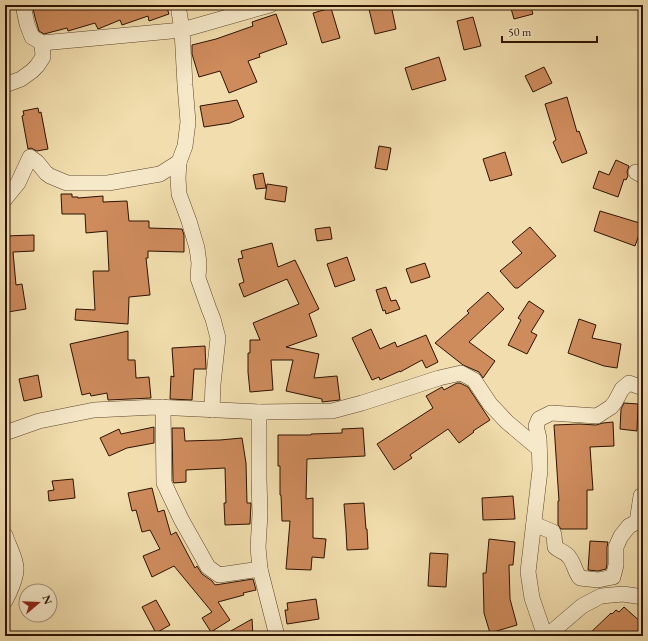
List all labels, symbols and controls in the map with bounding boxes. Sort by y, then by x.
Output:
scale bar [502,18,597,44]
text: 50 m [508,24,532,40]
north arrow [18,583,58,623]
text: N [39,593,56,606]

